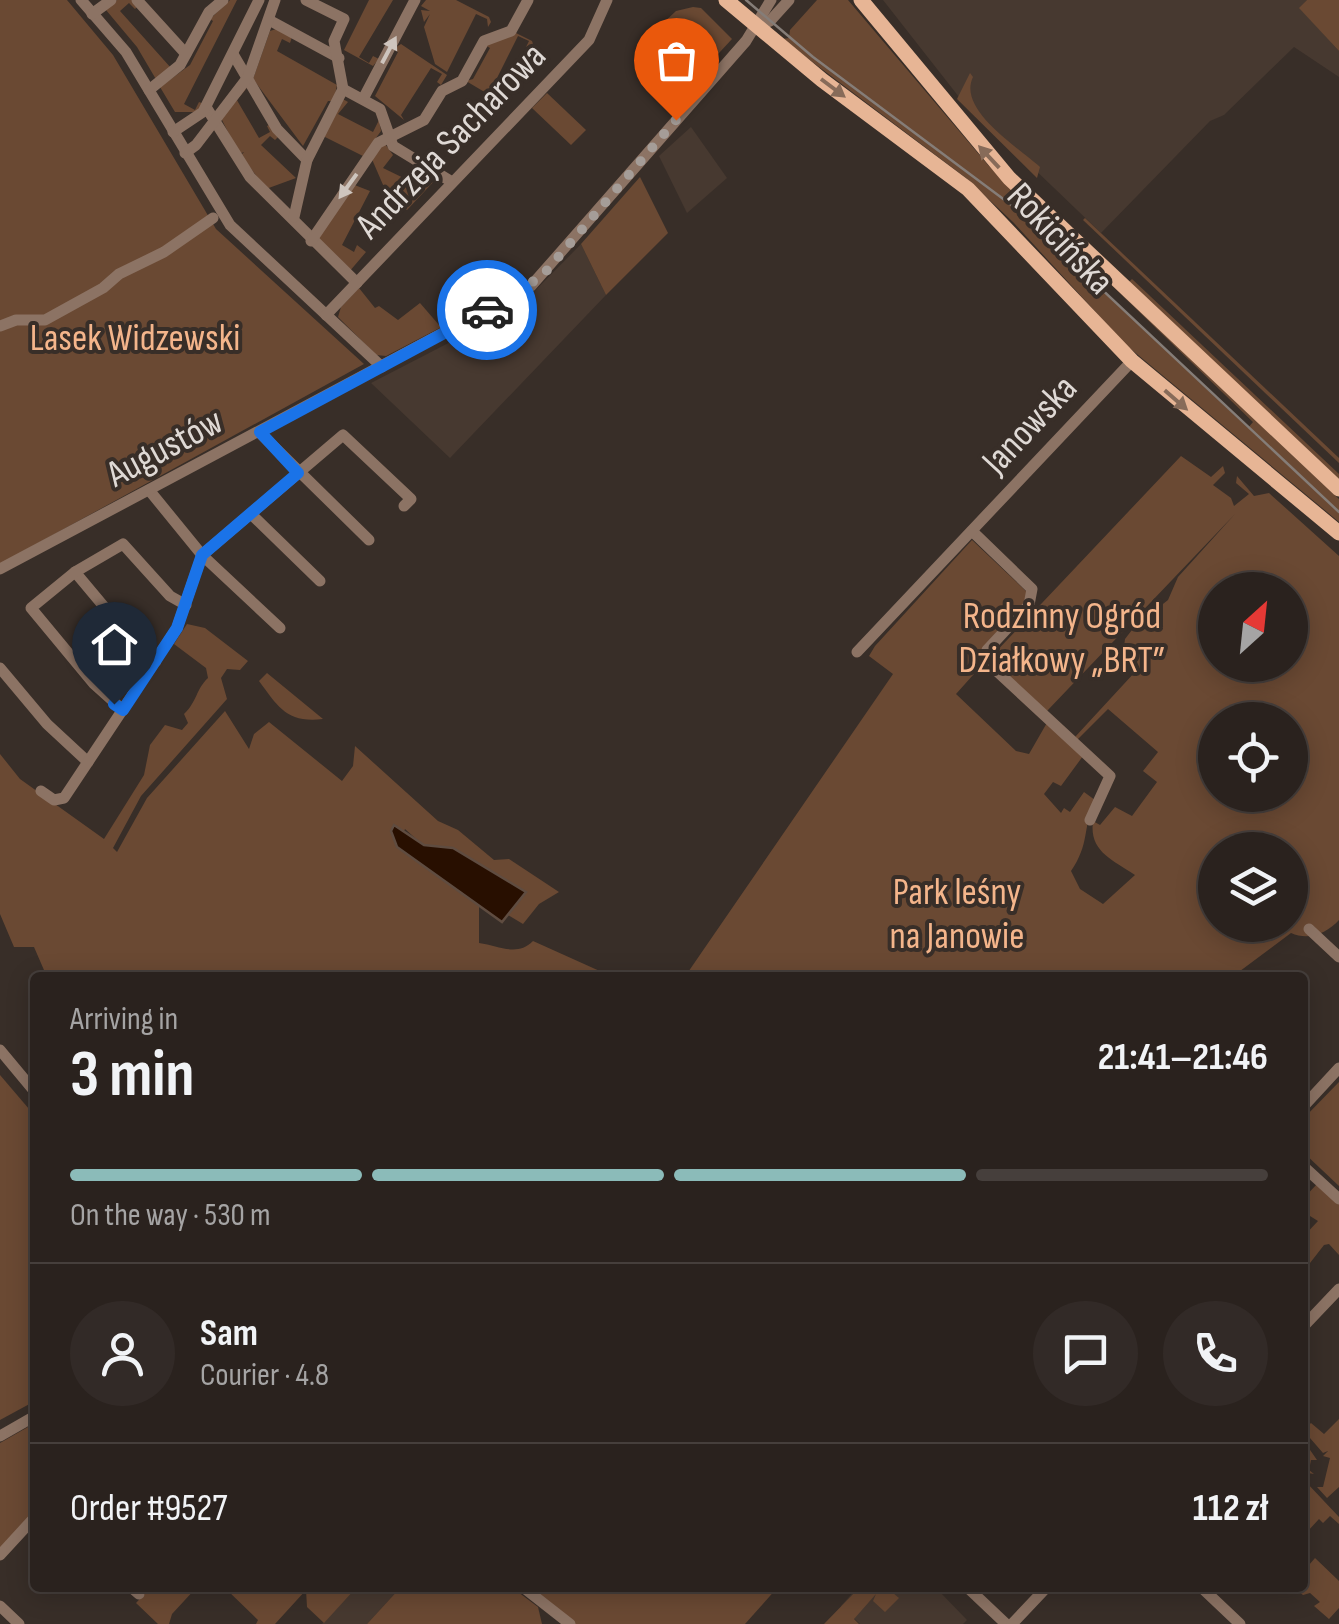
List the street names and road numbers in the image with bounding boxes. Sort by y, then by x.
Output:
street label: Andrzeja Sacharowa [346,34,555,249]
street label: Rokicińska [997,174,1123,304]
street label: Janowska [972,366,1087,484]
street label: Augustów [98,399,231,498]

